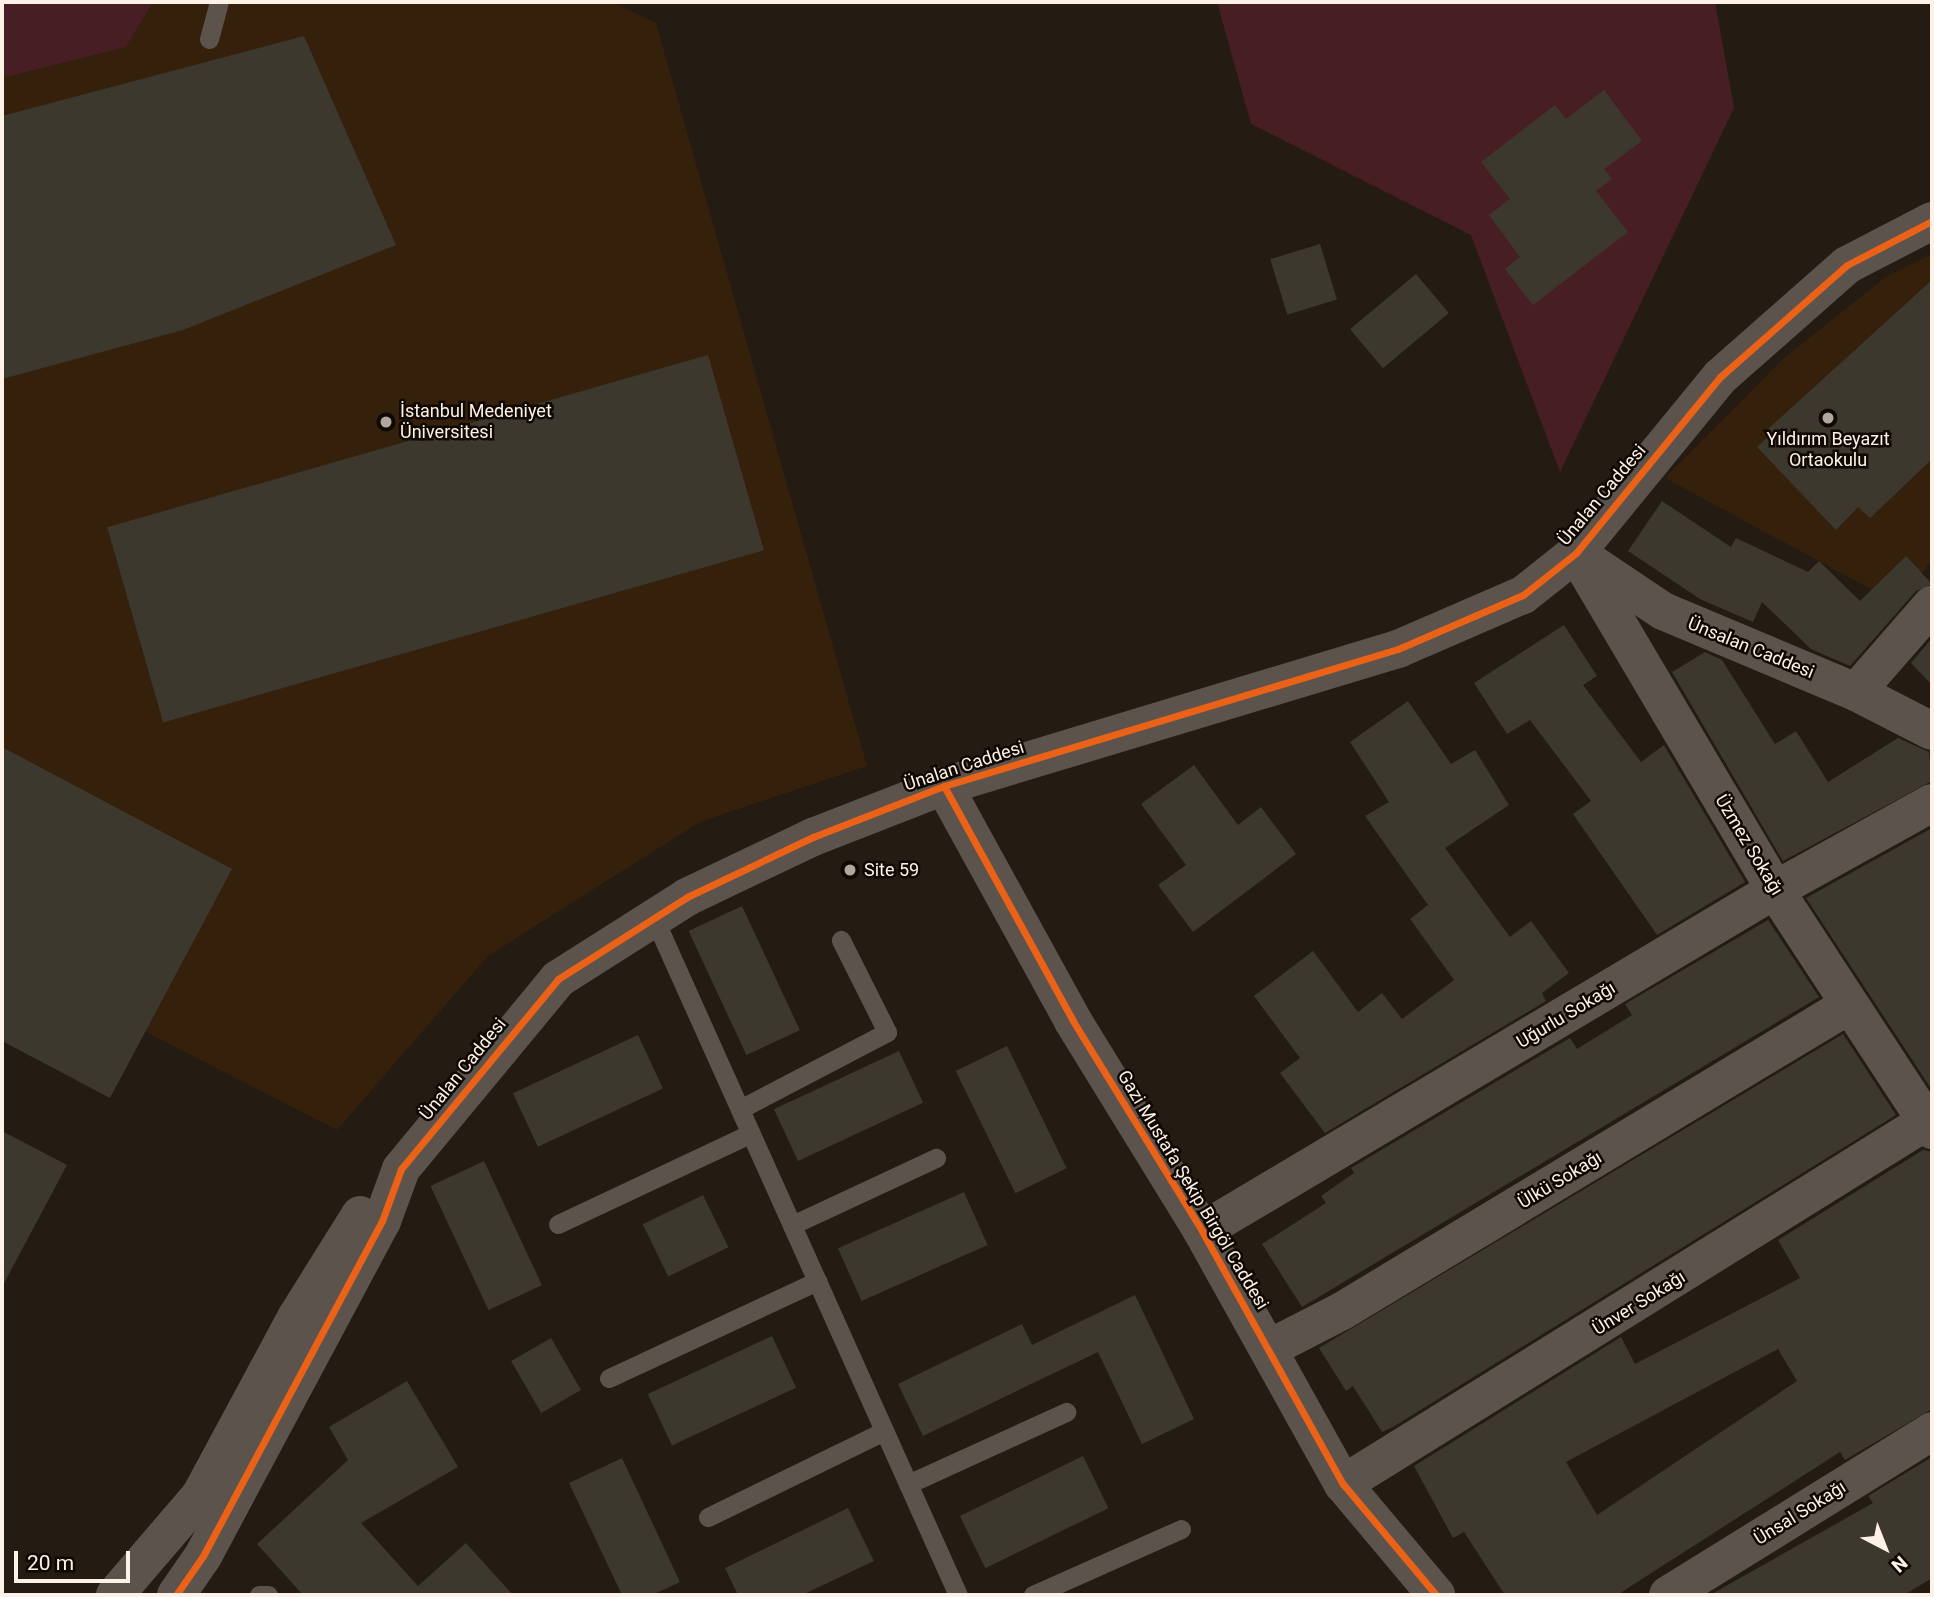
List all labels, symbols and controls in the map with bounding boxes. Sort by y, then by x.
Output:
place label: İstanbul Medeniyet Üniversitesi [400,401,552,444]
marker: Yıldırım Beyazıt Ortaokulu [1820,410,1836,426]
marker: İstanbul Medeniyet Üniversitesi [378,414,394,430]
place label: Yıldırım Beyazıt Ortaokulu [1766,429,1890,472]
street label: Ünalan Caddesi [1554,440,1650,550]
street label: Ünsalan Caddesi [1685,613,1817,683]
street label: Ünalan Caddesi [901,736,1027,796]
street label: Üzmez Sokağı [1710,791,1788,899]
place label: Site 59 [864,859,919,881]
marker: Site 59 [842,862,858,878]
street label: Uğurlu Sokağı [1513,977,1619,1053]
street label: Ünalan Caddesi [415,1014,511,1124]
street label: Gazi Mustafa Şekip Birgöl Caddesi [1113,1067,1273,1313]
street label: Ülkü Sokağı [1514,1147,1606,1213]
street label: Ünver Sokağı [1589,1266,1689,1340]
street label: Ünsal Sokağı [1750,1476,1850,1550]
north arrow [1850,1513,1920,1583]
scale bar [18,1538,133,1582]
text: 20 m [27,1551,74,1575]
text: N [1887,1551,1912,1577]

